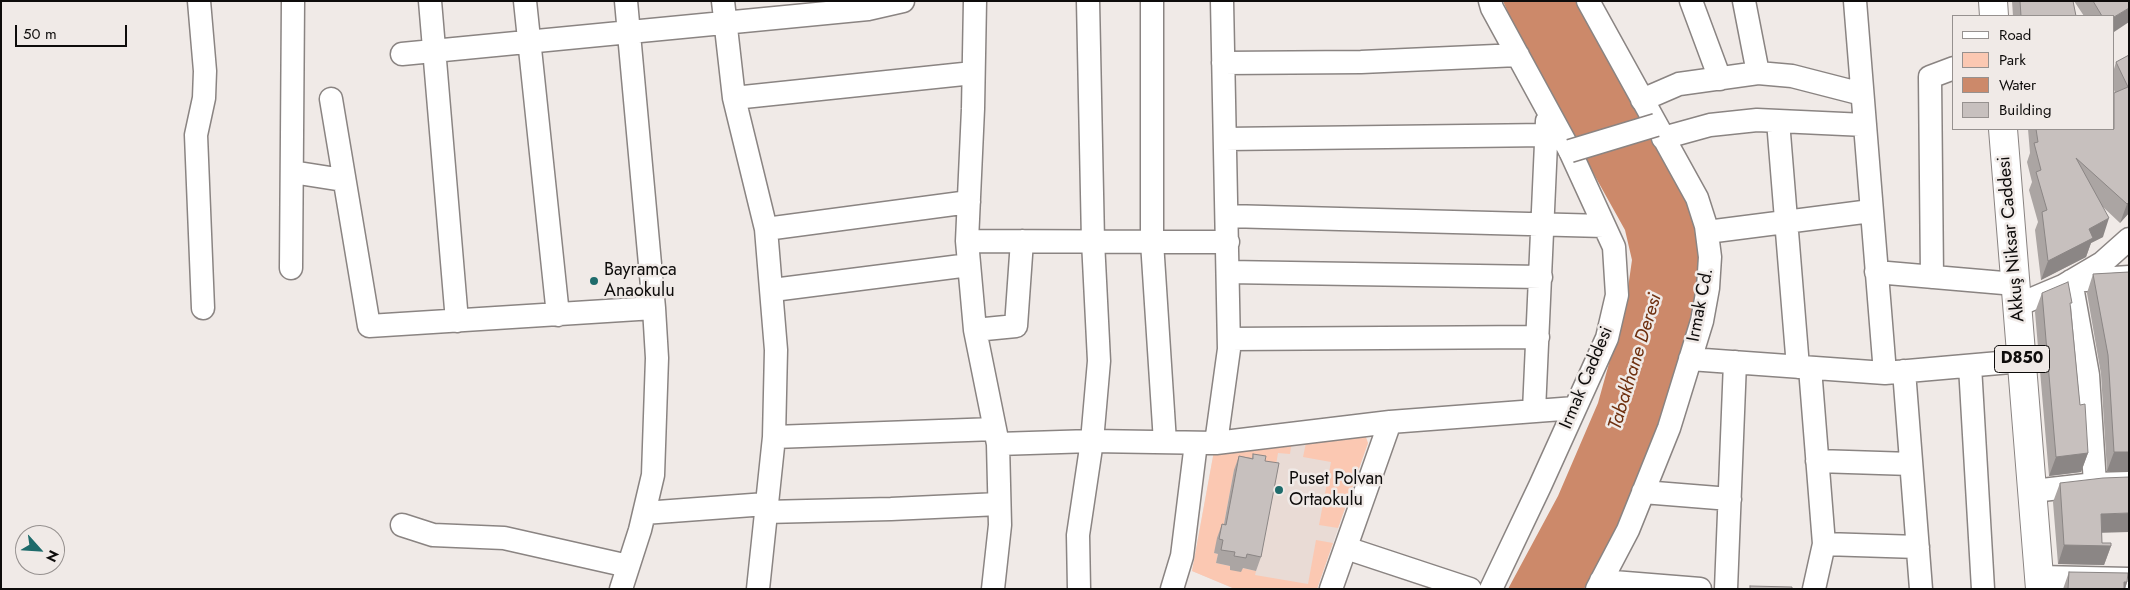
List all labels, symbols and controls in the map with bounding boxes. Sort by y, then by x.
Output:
scale bar [18,15,130,47]
legend [1952,15,2115,130]
text: 50 m [23,23,57,45]
text: Road [1999,24,2031,46]
text: Park [1999,49,2026,71]
text: Water [1999,74,2036,96]
text: Building [1999,99,2051,121]
street label: Akkuş Niksar Caddesi [1994,155,2030,323]
place label: Bayramca Anaokulu [604,260,677,302]
street label: Irmak Cd. [1683,266,1719,344]
marker: Bayramca Anaokulu [588,275,600,287]
water label: Tabakhane Deresi [1604,291,1668,433]
street label: Irmak Caddesi [1556,323,1618,433]
road number: D850 [1994,346,2050,372]
place label: Puset Polvan Ortaokulu [1289,469,1384,512]
marker: Puset Polvan Ortaokulu [1273,484,1285,496]
north arrow [15,525,65,575]
text: N [41,547,64,566]

